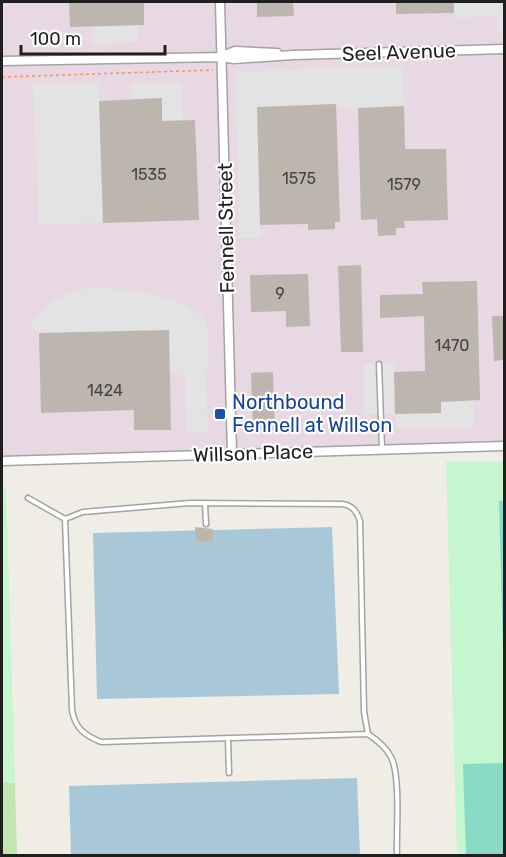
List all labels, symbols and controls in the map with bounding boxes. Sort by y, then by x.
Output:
scale bar [21,18,165,56]
text: 100 m [30,28,81,50]
street label: Seel Avenue [342,38,456,66]
street label: Fennell Street [213,162,239,293]
house number: 1535 [131,165,167,184]
house number: 1575 [282,169,316,188]
house number: 1579 [387,175,421,194]
house number: 9 [275,284,285,303]
house number: 1470 [435,336,469,355]
house number: 1424 [87,381,123,400]
place label: Northbound Fennell at Willson [232,390,392,437]
marker: Northbound Fennell at Willson [213,407,227,421]
street label: Willson Place [192,439,314,467]

